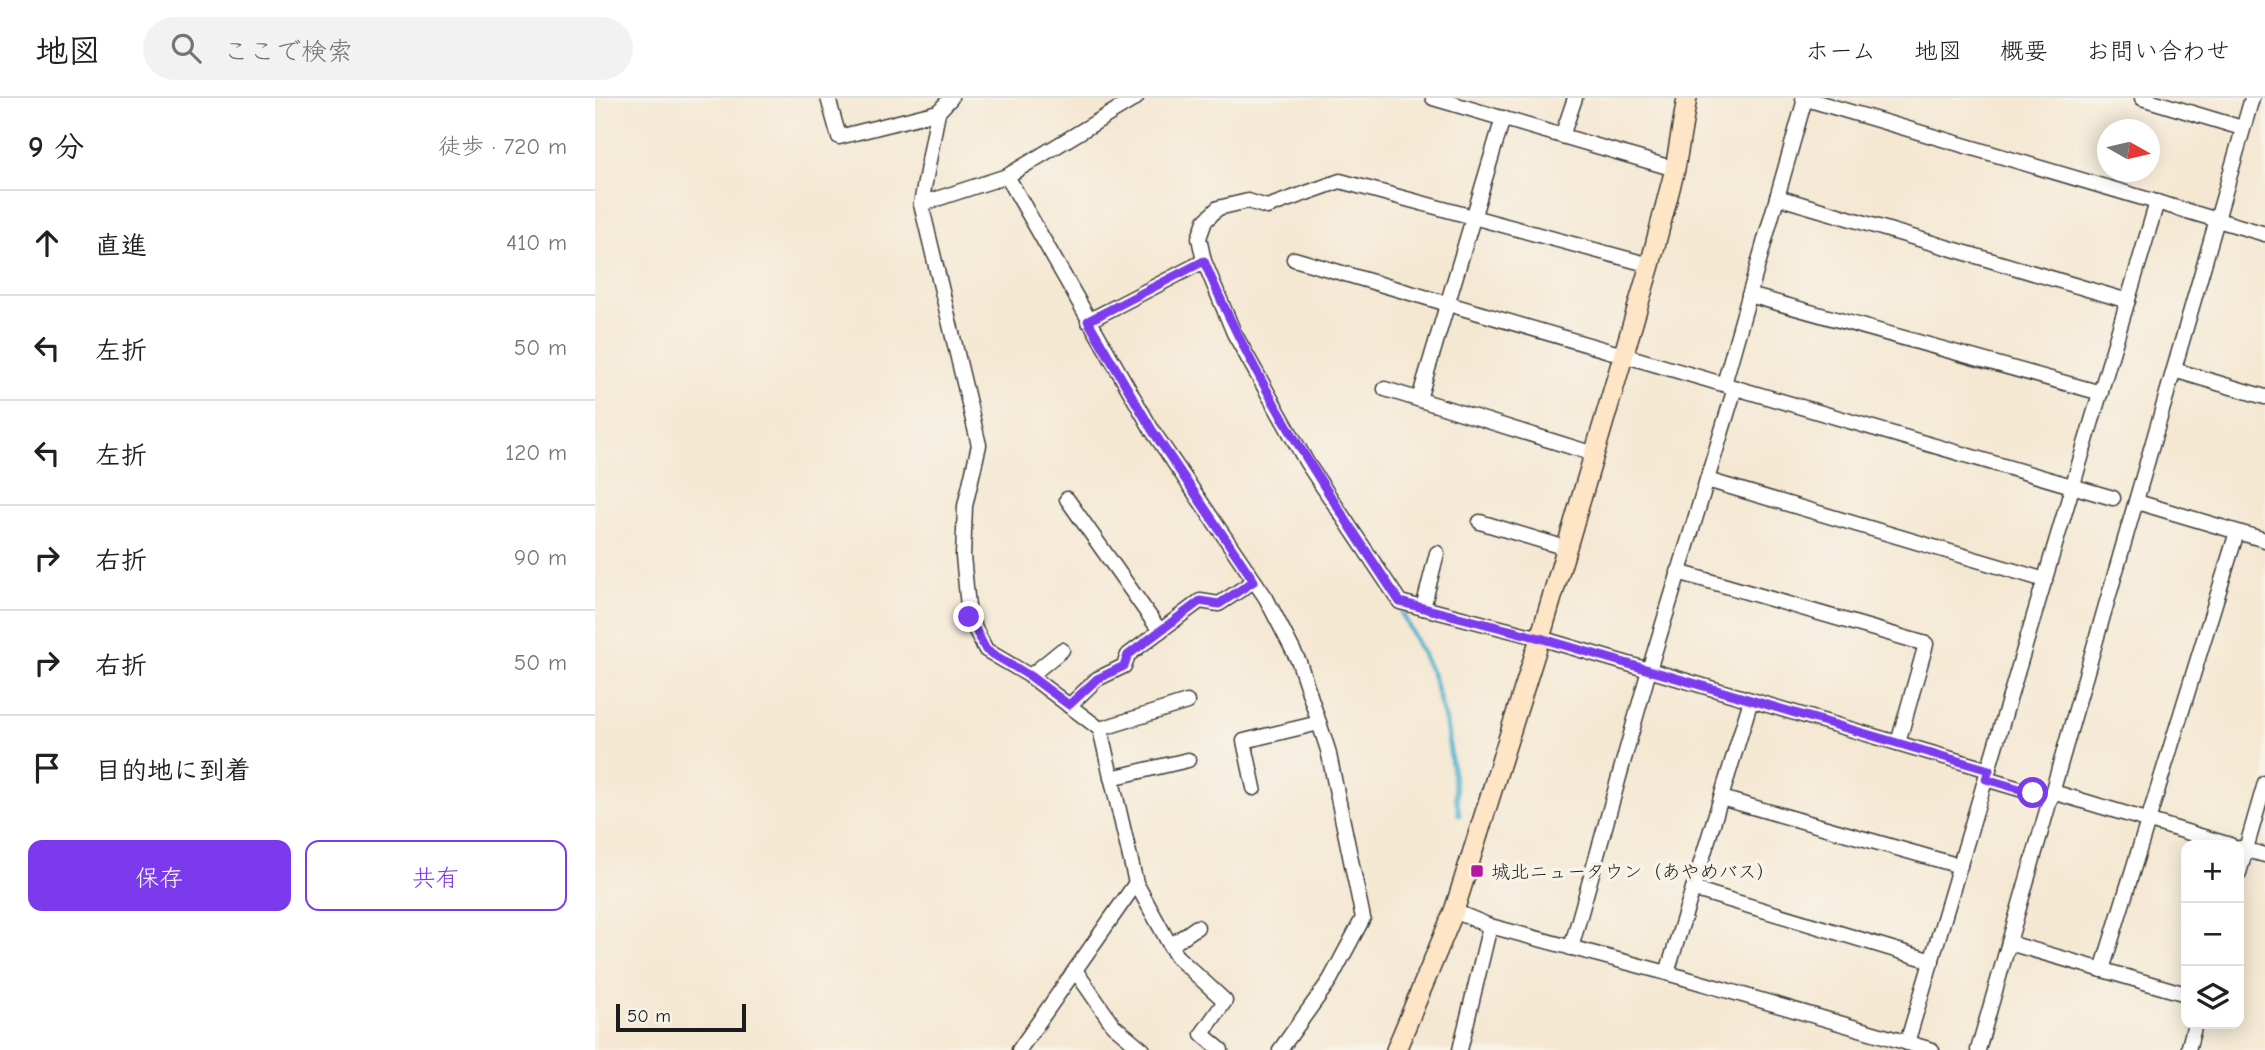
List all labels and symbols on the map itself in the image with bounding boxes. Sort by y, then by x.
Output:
north arrow [2097,119,2160,182]
route end [953,601,984,632]
route start [2017,777,2048,808]
place label: 城北ニュータウン（あやめバス） [1491,861,1776,883]
marker: 城北ニュータウン（あやめバス） [1469,863,1485,879]
scale bar [616,1001,745,1033]

